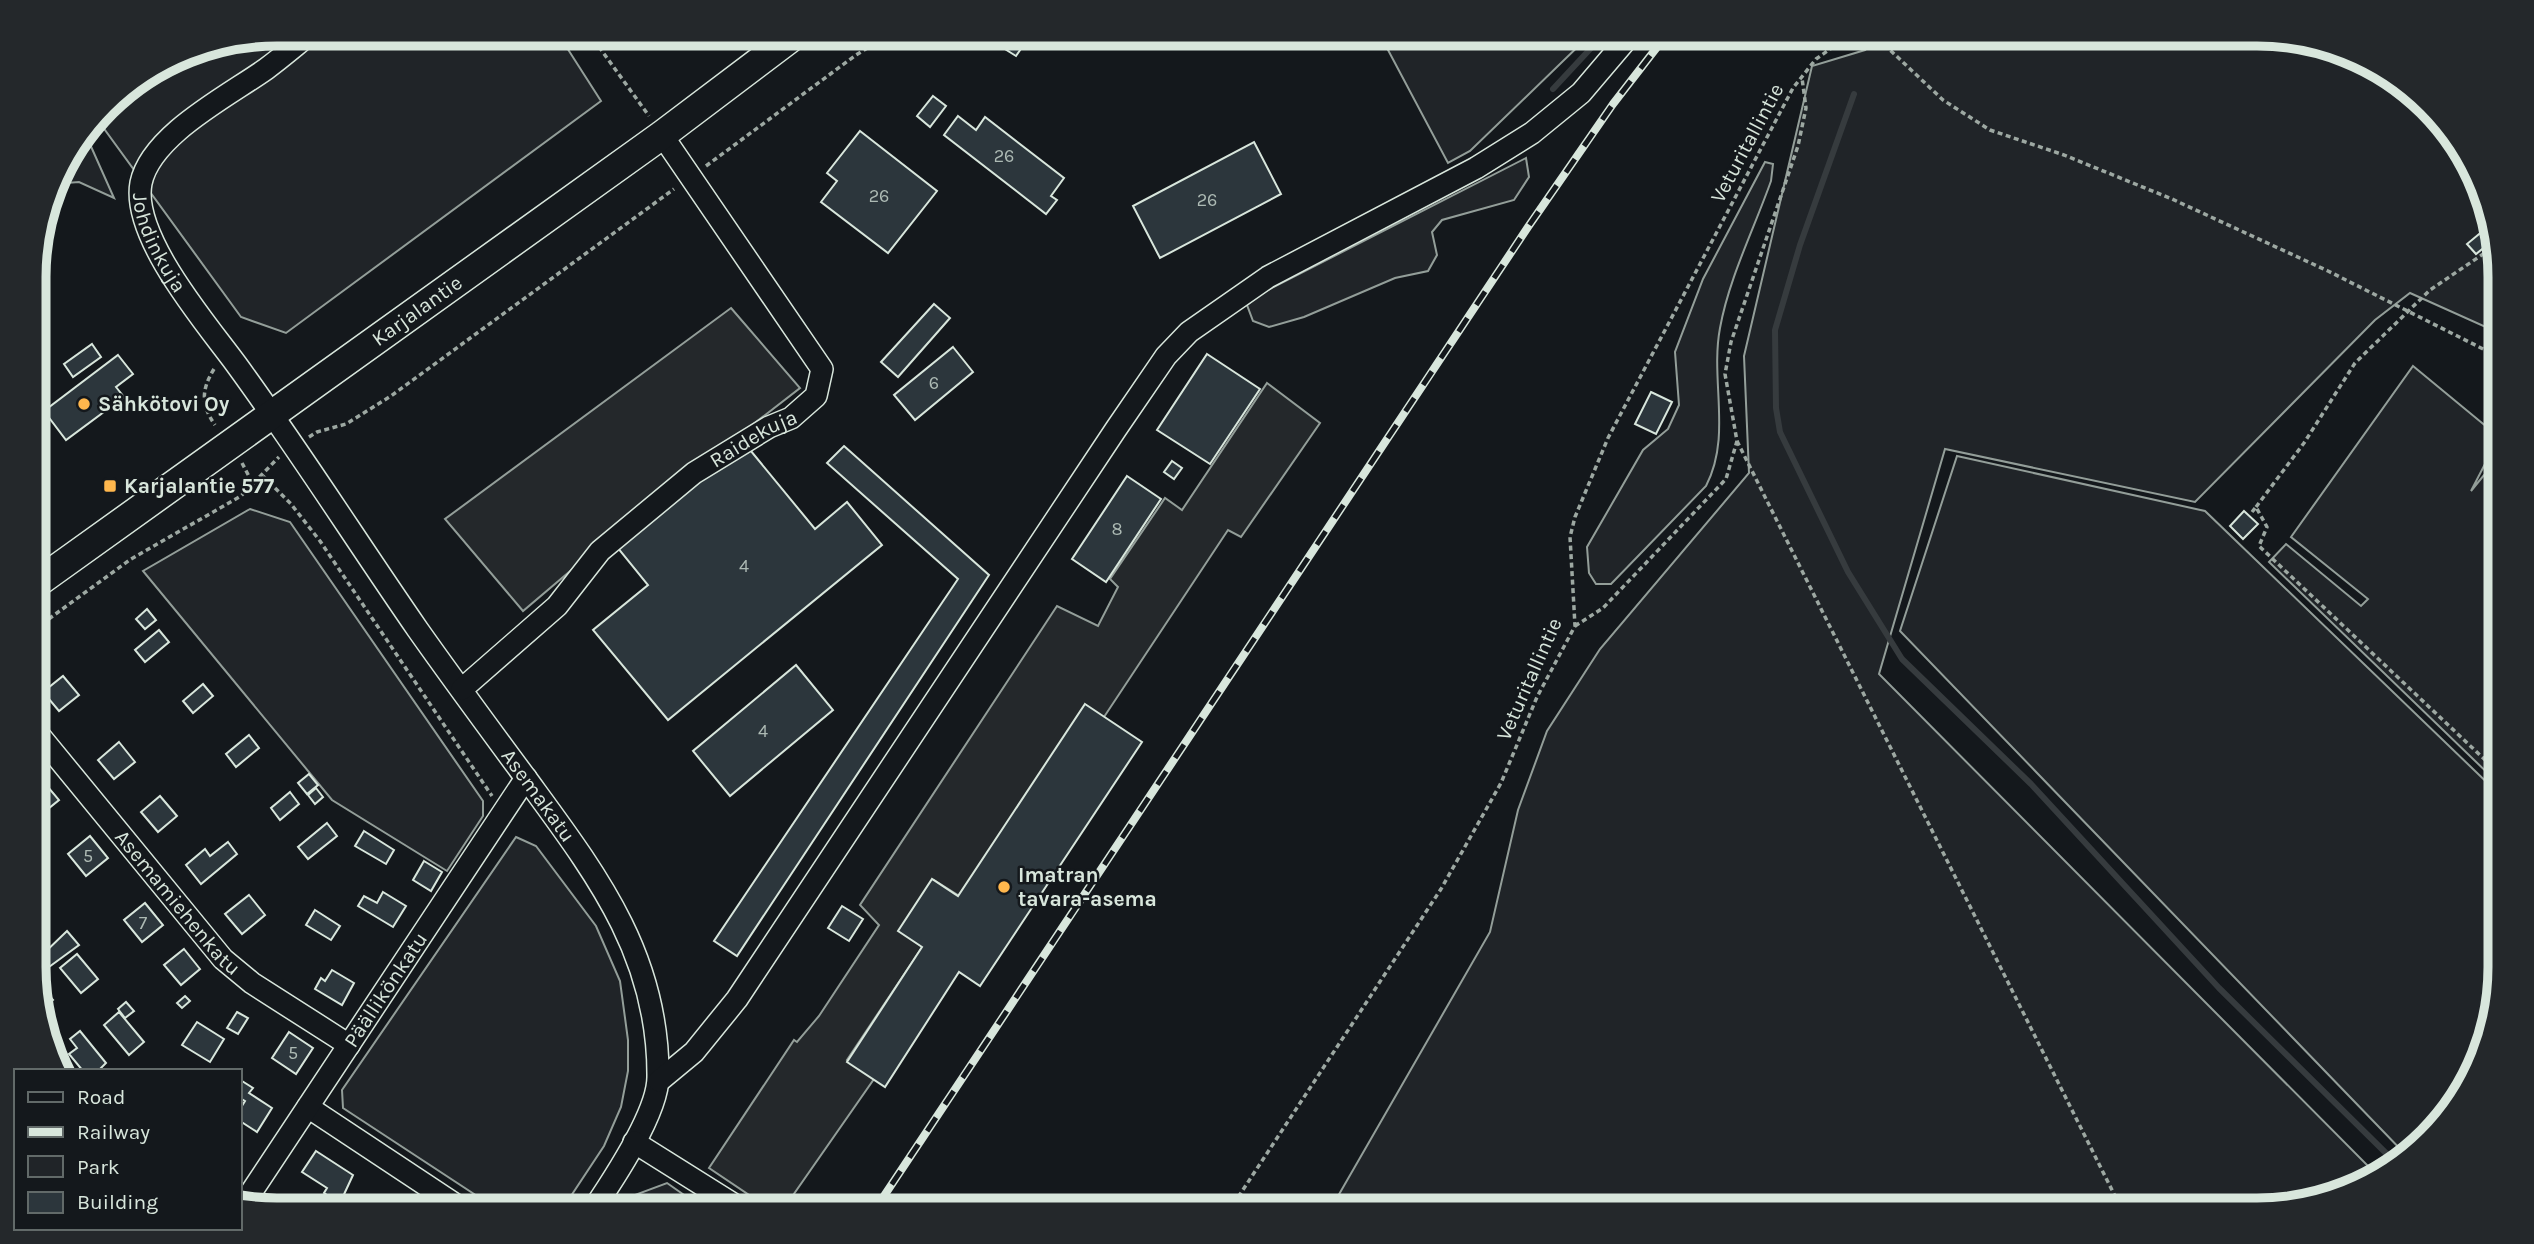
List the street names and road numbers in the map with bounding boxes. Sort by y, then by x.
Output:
street label: Veturitallintie [1706,79,1788,207]
street label: Johdinkuja [128,192,191,297]
street label: Karjalantie [367,270,467,351]
street label: Raidekuja [705,405,801,472]
street label: Veturitallintie [1491,614,1567,744]
street label: Asemakatu [496,744,580,846]
street label: Asemamiehenkatu [110,825,245,980]
street label: Päällikönkatu [339,928,432,1052]

